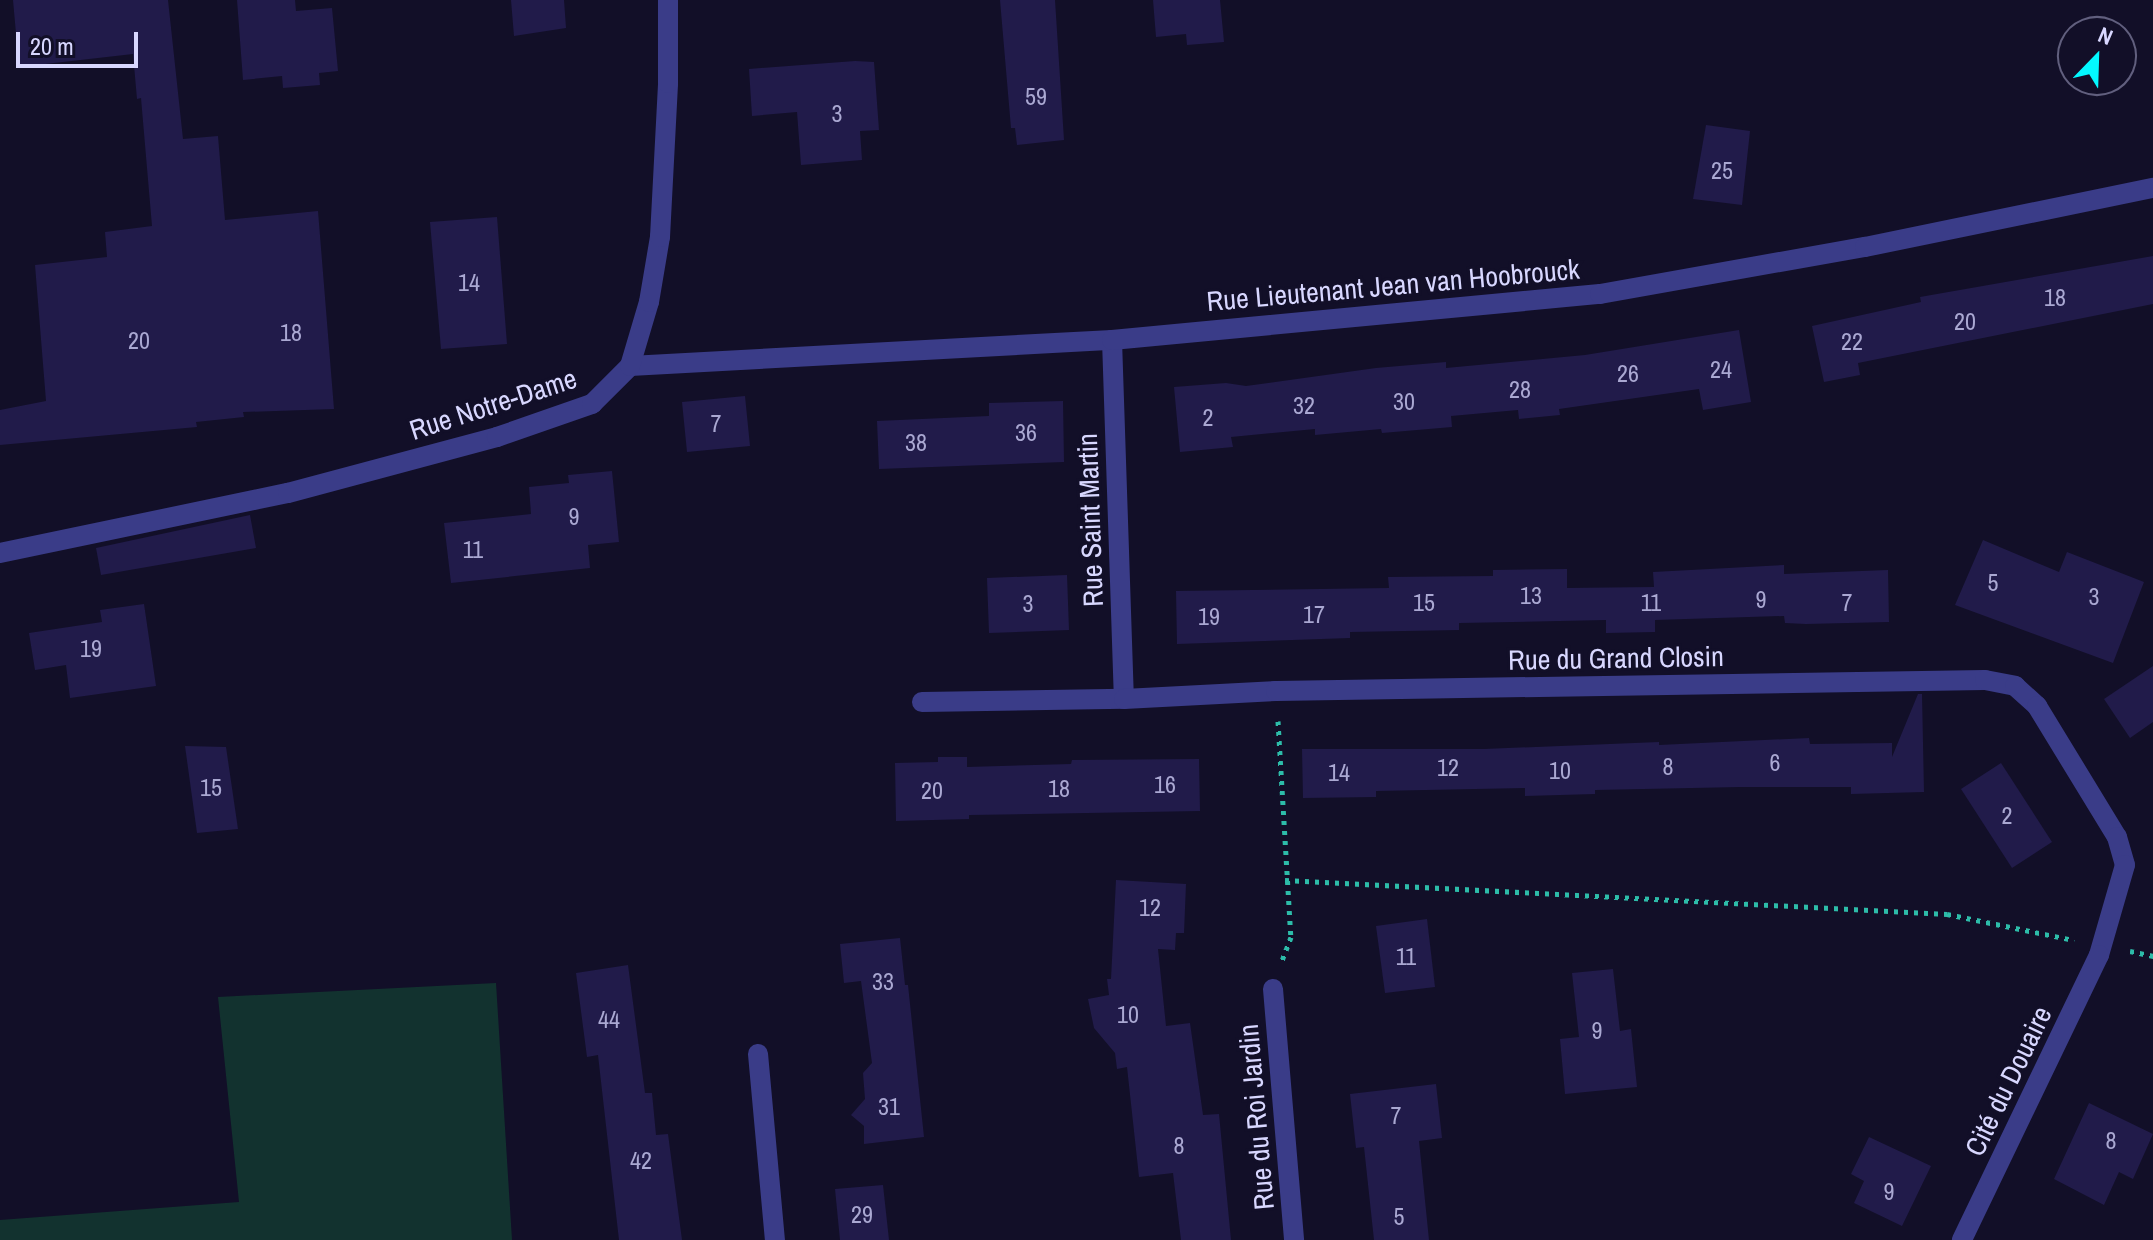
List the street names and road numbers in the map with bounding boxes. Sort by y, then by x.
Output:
street label: Rue Lieutenant Jean van Hoobrouck [1205,252,1581,318]
street label: Rue Notre-Dame [405,361,581,447]
street label: Rue Saint Martin [1070,433,1110,607]
street label: Rue du Grand Closin [1508,639,1724,677]
street label: Cité du Douaire [1957,1001,2059,1161]
street label: Rue du Roi Jardin [1231,1023,1281,1211]

